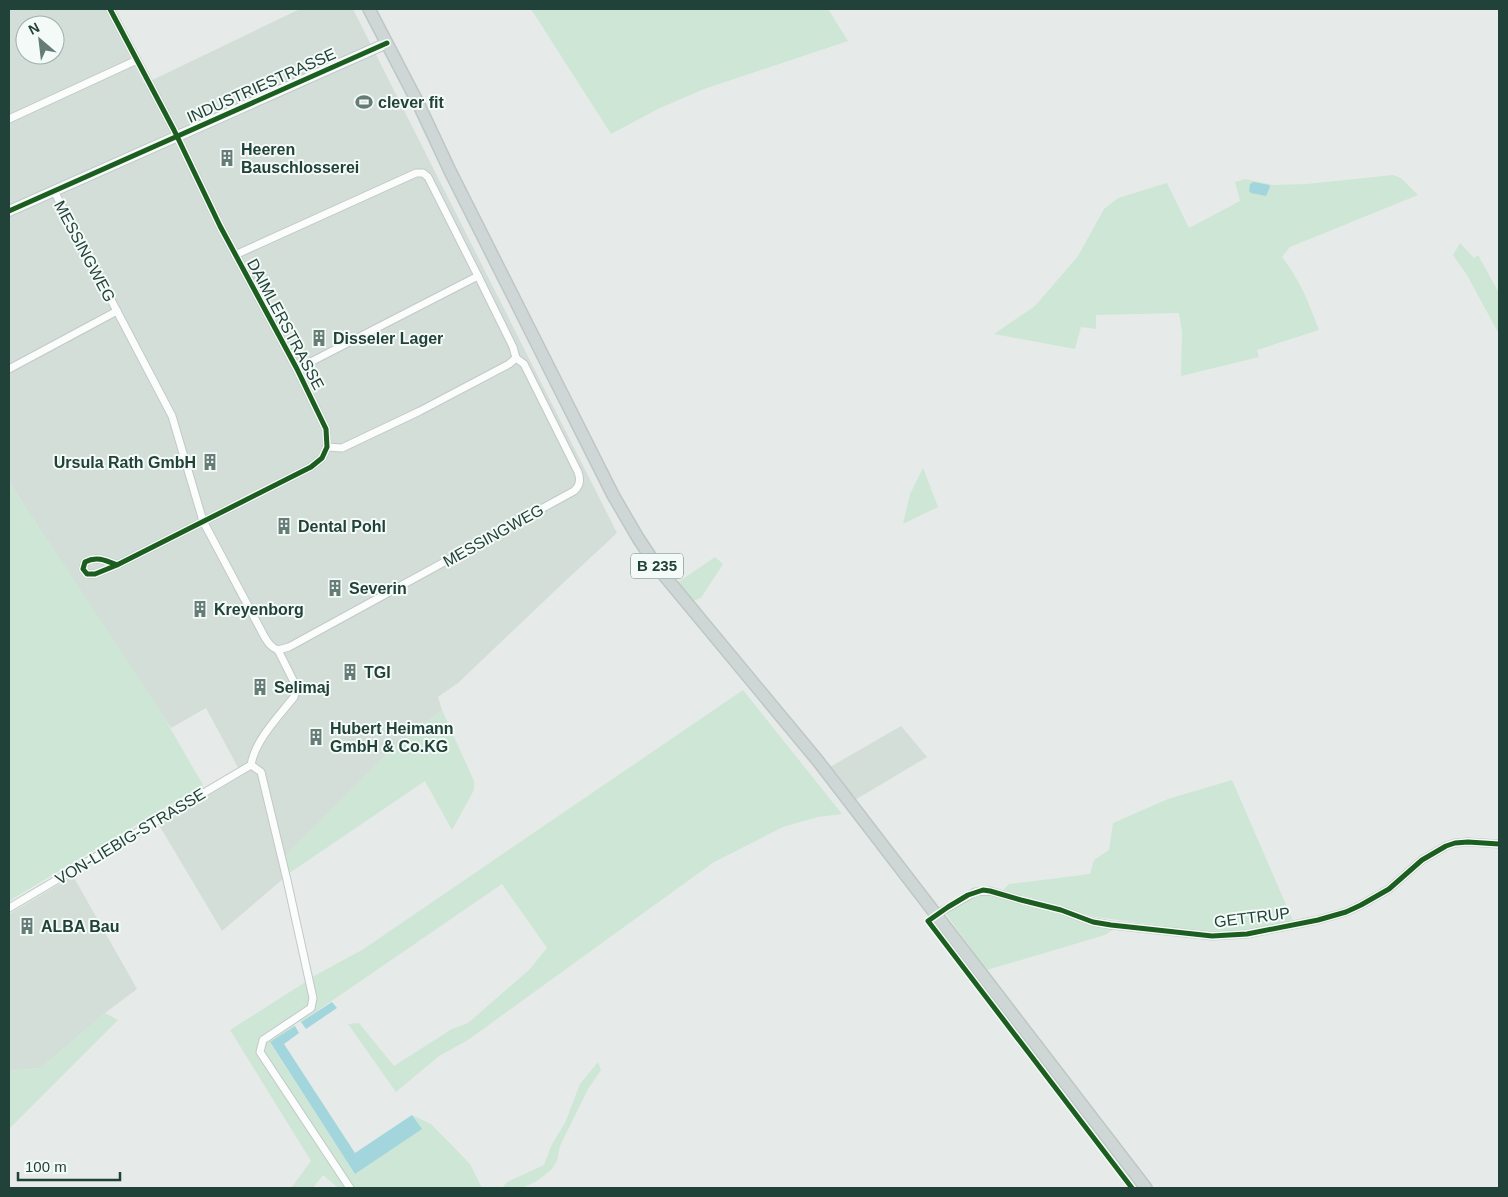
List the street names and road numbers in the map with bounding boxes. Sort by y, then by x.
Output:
street label: INDUSTRIESTRASSE [184,45,338,126]
street label: MESSINGWEG [51,198,118,305]
street label: DAIMLERSTRASSE [244,256,327,393]
street label: MESSINGWEG [440,501,546,570]
road number: B 235 [631,554,683,578]
street label: VON-LIEBIG-STRASSE [52,785,208,888]
street label: GETTRUP [1213,904,1291,931]

